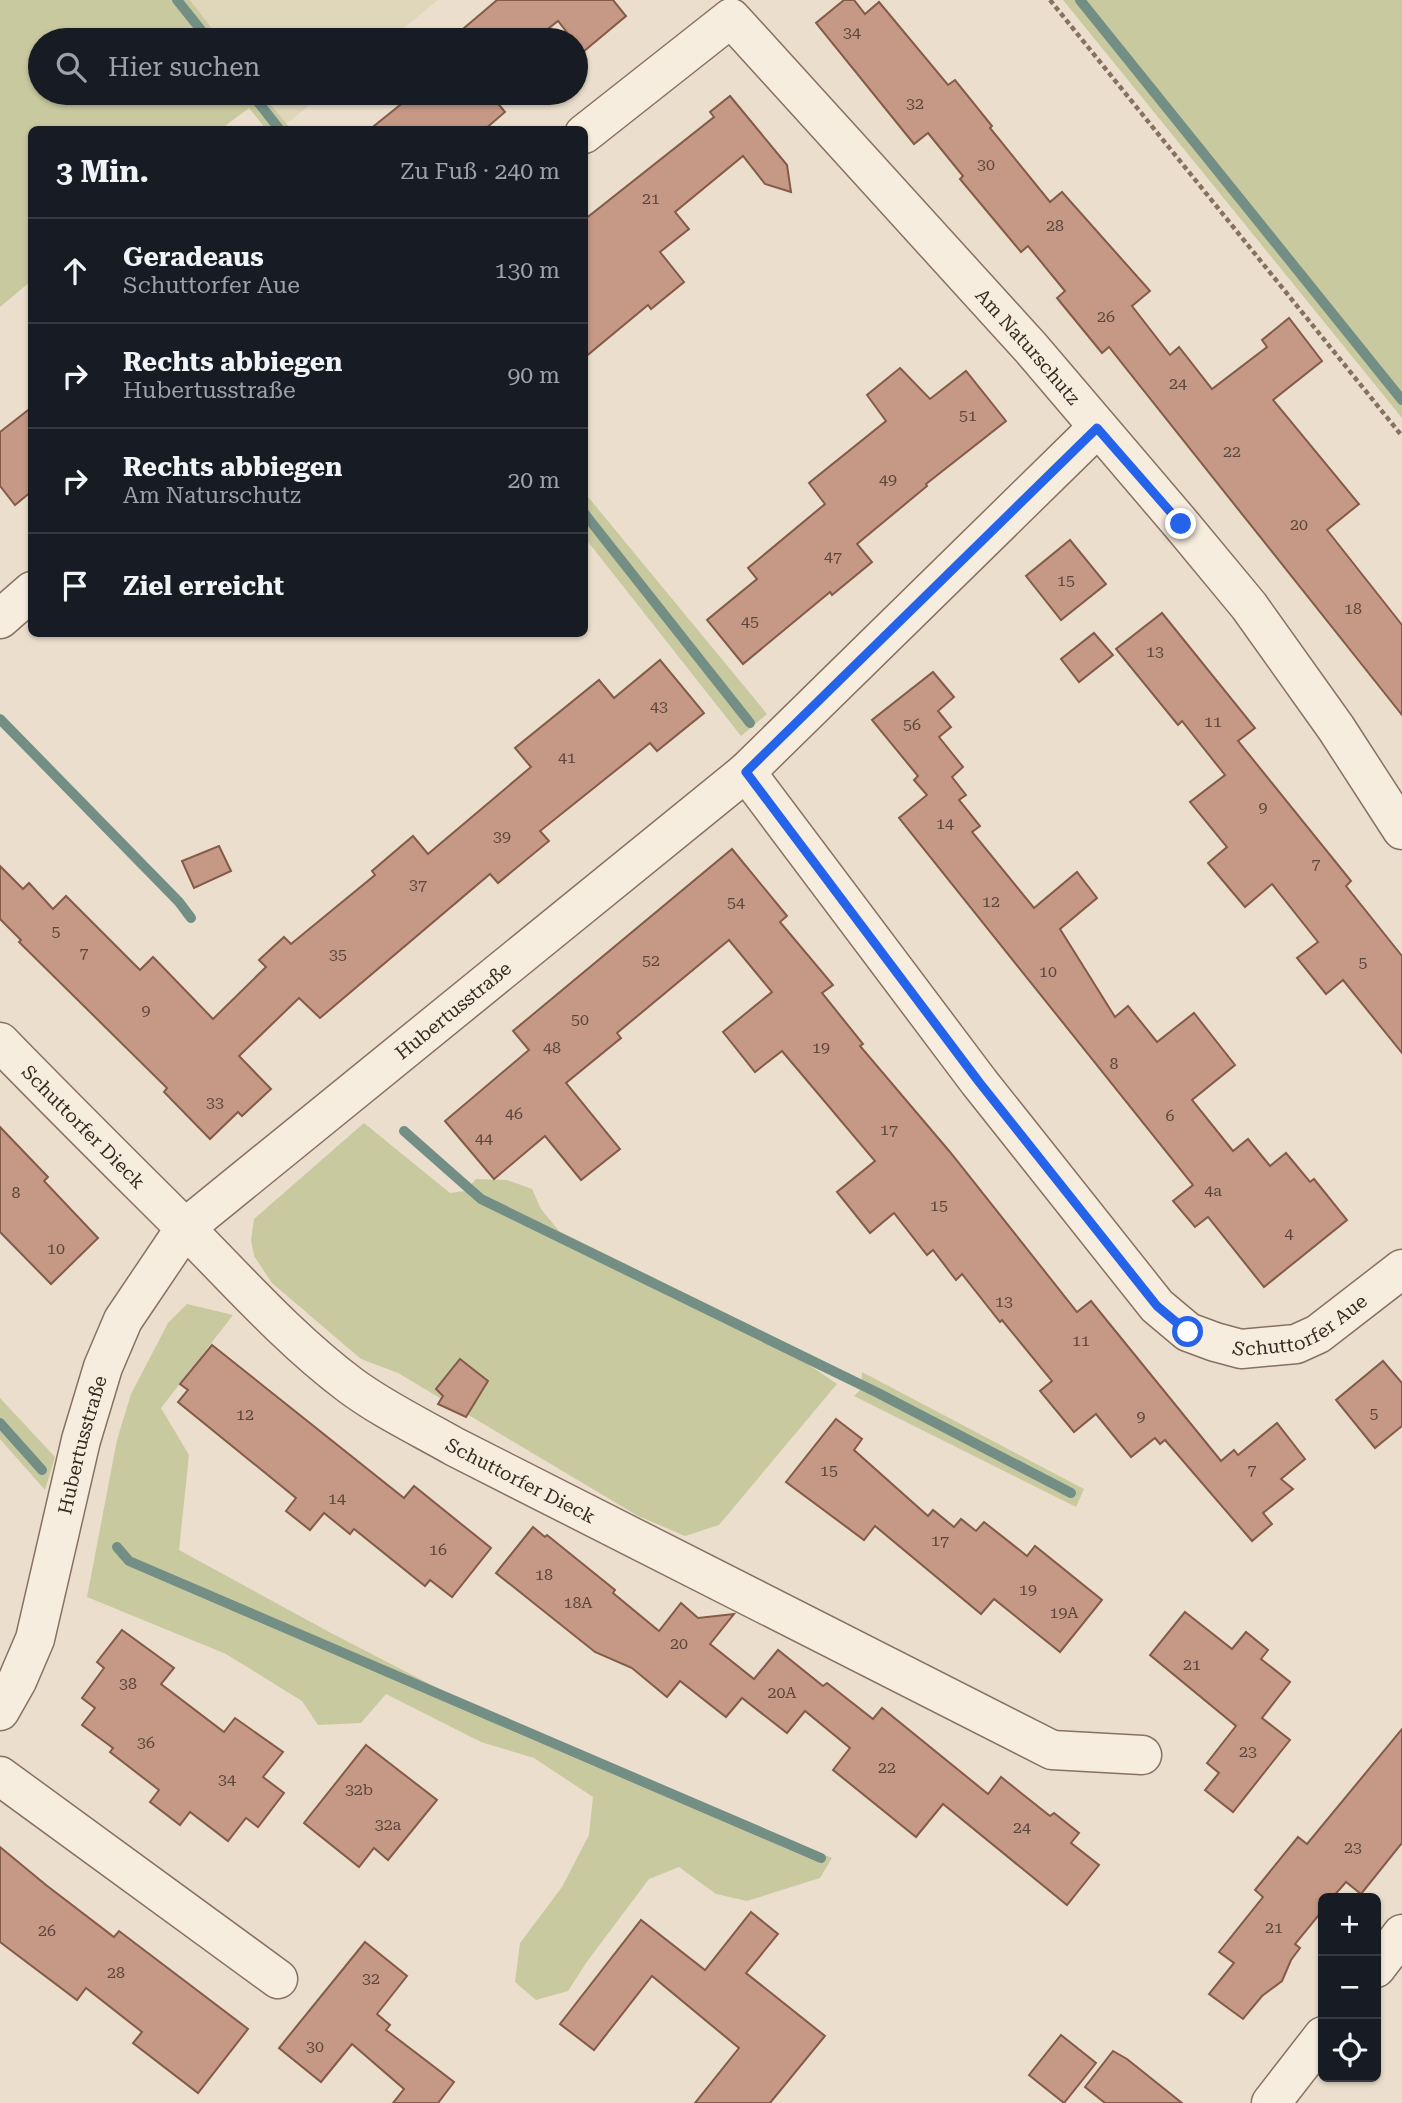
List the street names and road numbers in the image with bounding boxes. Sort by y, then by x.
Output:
street label: Am Naturschutz [971,284,1085,409]
street label: Hubertusstraße [391,957,516,1064]
street label: Schuttorfer Dieck [17,1060,150,1194]
street label: Schuttorfer Aue [1230,1289,1372,1362]
street label: Hubertusstraße [53,1373,112,1517]
street label: Schuttorfer Dieck [442,1433,599,1528]

